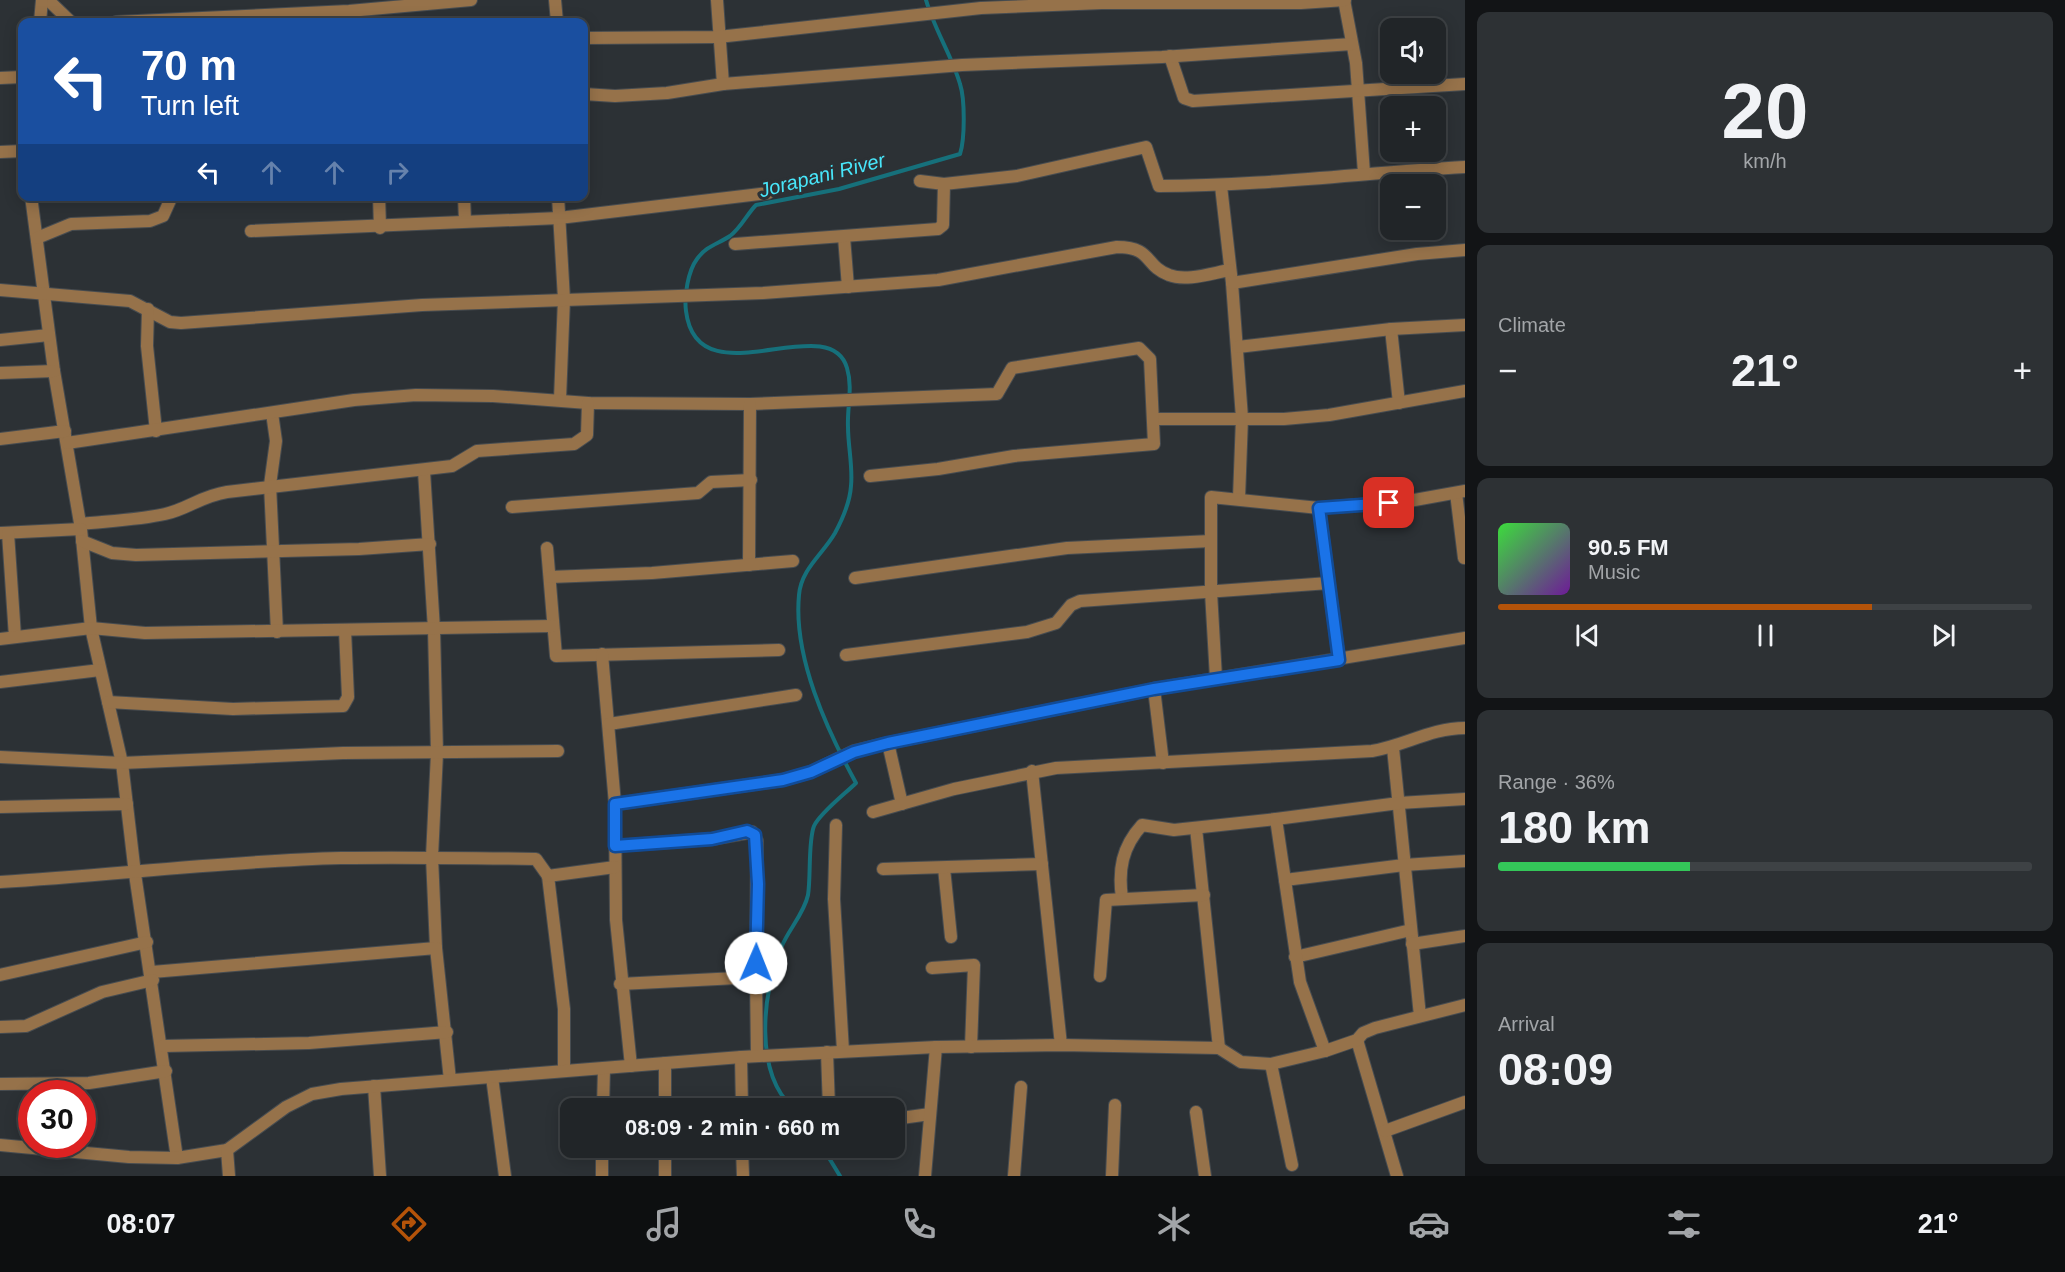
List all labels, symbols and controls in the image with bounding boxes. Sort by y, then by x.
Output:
map controls [1380,18,1446,240]
button: sound [1380,18,1446,84]
icon: left [42,42,120,120]
text: 70 m [141,42,237,89]
text: 20 [1722,67,1808,155]
text: Turn left [141,91,239,121]
button: + [1380,96,1446,162]
water label: Jorapani River [756,148,889,202]
text: km/h [1743,150,1787,172]
icon: left [192,156,225,189]
icon: ahead [255,156,288,189]
icon: ahead [318,156,351,189]
icon: right [381,156,414,189]
button: − [1380,174,1446,240]
text: Climate [1498,314,1566,336]
text: 21° [1731,345,1799,396]
text: − [1498,352,1517,389]
text: + [2013,352,2032,389]
pin [1363,477,1414,528]
icon: arrive [1372,486,1405,519]
text: 90.5 FM [1588,535,1669,560]
text: Music [1588,561,1640,583]
icon: previous [1571,619,1604,652]
icon: pause [1749,619,1782,652]
icon: next [1927,619,1960,652]
text: Range · 36% [1498,771,1615,793]
text: 180 km [1498,802,1651,853]
position arrow [724,931,788,995]
text: Arrival [1498,1013,1555,1035]
text: 08:09 [1498,1044,1613,1095]
speed limit sign: 30 [18,1080,96,1158]
text: 08:09 · 2 min · 660 m [625,1115,840,1140]
icon: directions [388,1203,430,1245]
icon: music [643,1203,685,1245]
icon: phone [898,1203,940,1245]
icon: climate [1153,1203,1195,1245]
icon: car [1408,1203,1450,1245]
icon: filters [1663,1203,1705,1245]
text: 08:07 [106,1209,176,1239]
text: 21° [1918,1209,1958,1239]

